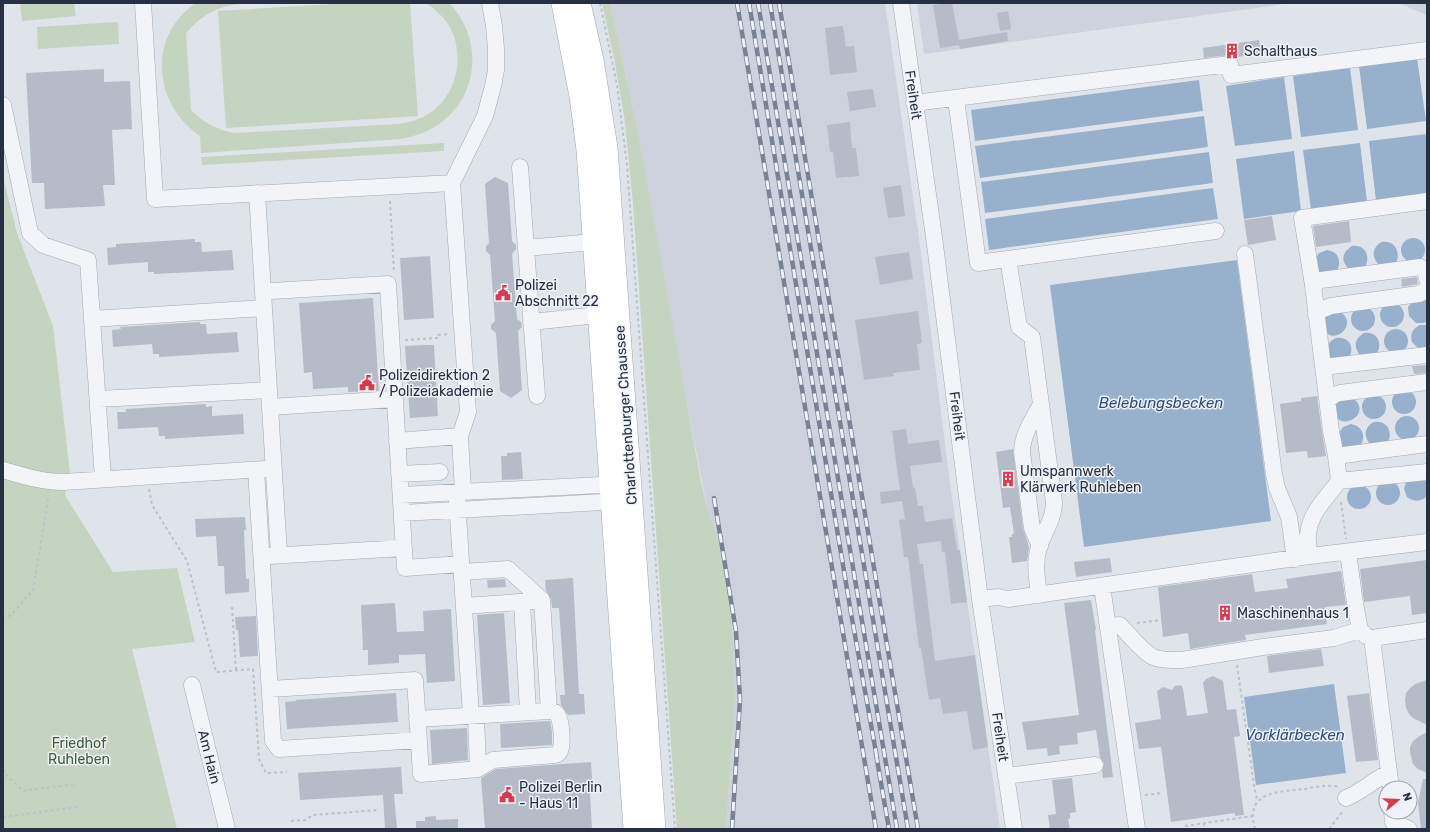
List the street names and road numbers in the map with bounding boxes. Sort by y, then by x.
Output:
street label: Freiheit [901,69,925,121]
street label: Charlottenburger Chaussee [611,324,641,505]
street label: Freiheit [946,390,969,442]
street label: Freiheit [988,711,1012,763]
street label: Am Hain [194,728,224,786]

